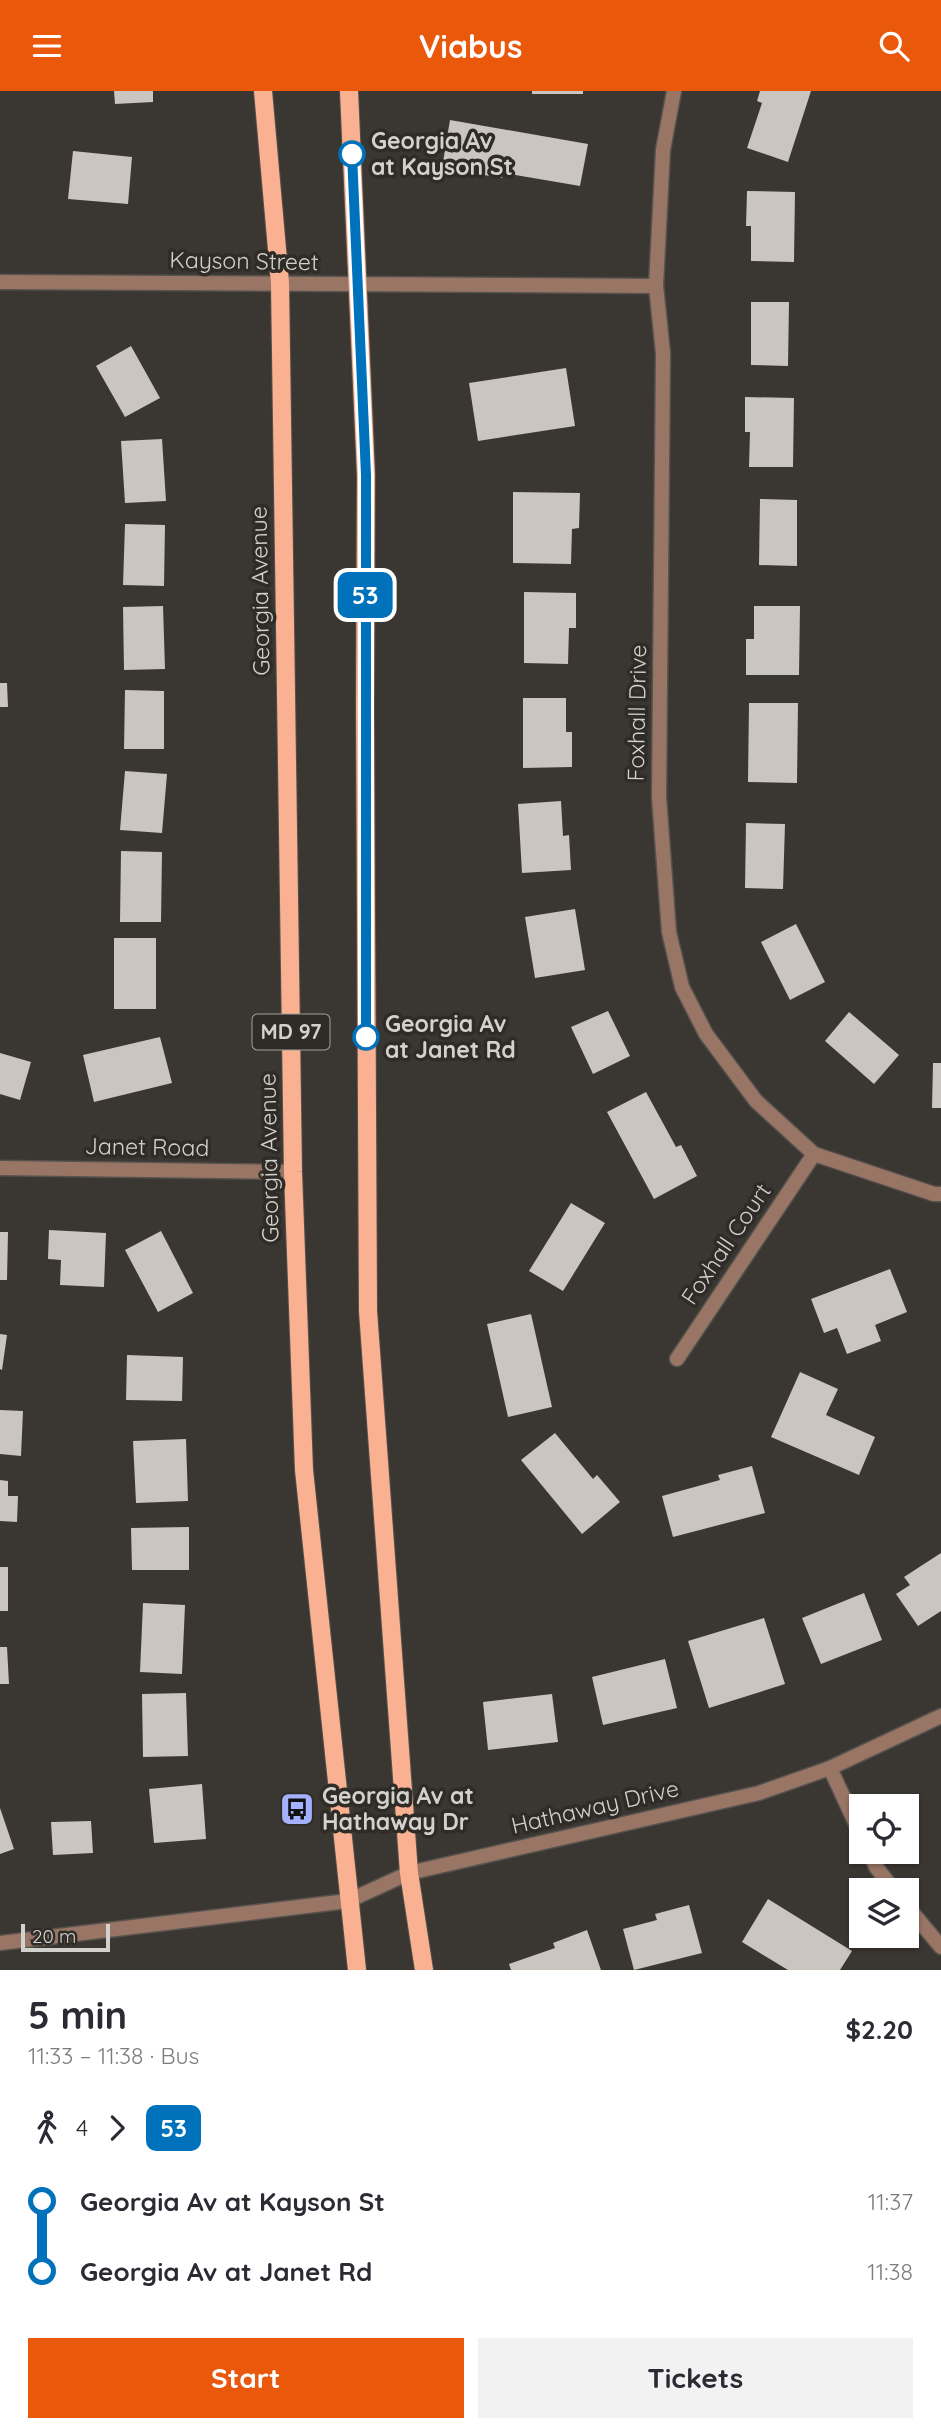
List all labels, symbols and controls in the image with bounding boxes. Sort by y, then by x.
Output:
text: Viabus [419,26,522,66]
icon: menu [28,27,66,65]
icon: search [875,27,913,65]
place label: Georgia Av at Kayson St [371,126,513,181]
marker: Georgia Av at Kayson St [339,141,365,167]
street label: Kayson Street [169,245,319,276]
street label: Georgia Avenue [244,506,275,676]
line badge: 53 [334,572,396,618]
text: 53 [352,580,378,610]
street label: Foxhall Drive [621,644,652,782]
place label: Georgia Av at Janet Rd [385,1009,516,1064]
road number: MD 97 [252,1014,330,1049]
marker: Georgia Av at Janet Rd [353,1024,379,1050]
street label: Georgia Avenue [253,1073,284,1243]
street label: Janet Road [84,1131,210,1162]
street label: Foxhall Court [674,1177,777,1310]
street label: Hathaway Drive [508,1773,682,1840]
place label: Georgia Av at Hathaway Dr [322,1781,474,1836]
bus stop icon: Georgia Av at Hathaway Dr [278,1790,316,1828]
map controls [849,1794,919,1948]
button: locate [849,1794,919,1864]
button: layers [849,1878,919,1948]
scale bar [21,1921,110,1953]
text: 20 m [32,1924,76,1948]
text: 5 min [28,1991,127,2039]
text: $2.20 [845,2013,913,2046]
text: 11:33 – 11:38 · Bus [28,2041,199,2070]
icon: walk [28,2109,66,2147]
icon: forward [98,2109,136,2147]
text: 4 [76,2113,88,2142]
text: 53 [160,2113,187,2143]
text: Georgia Av at Kayson St [80,2185,385,2218]
text: 11:37 [868,2187,913,2216]
text: Georgia Av at Janet Rd [80,2255,372,2288]
text: 11:38 [867,2257,913,2286]
button: Start [28,2338,464,2418]
button: Tickets [478,2338,913,2418]

